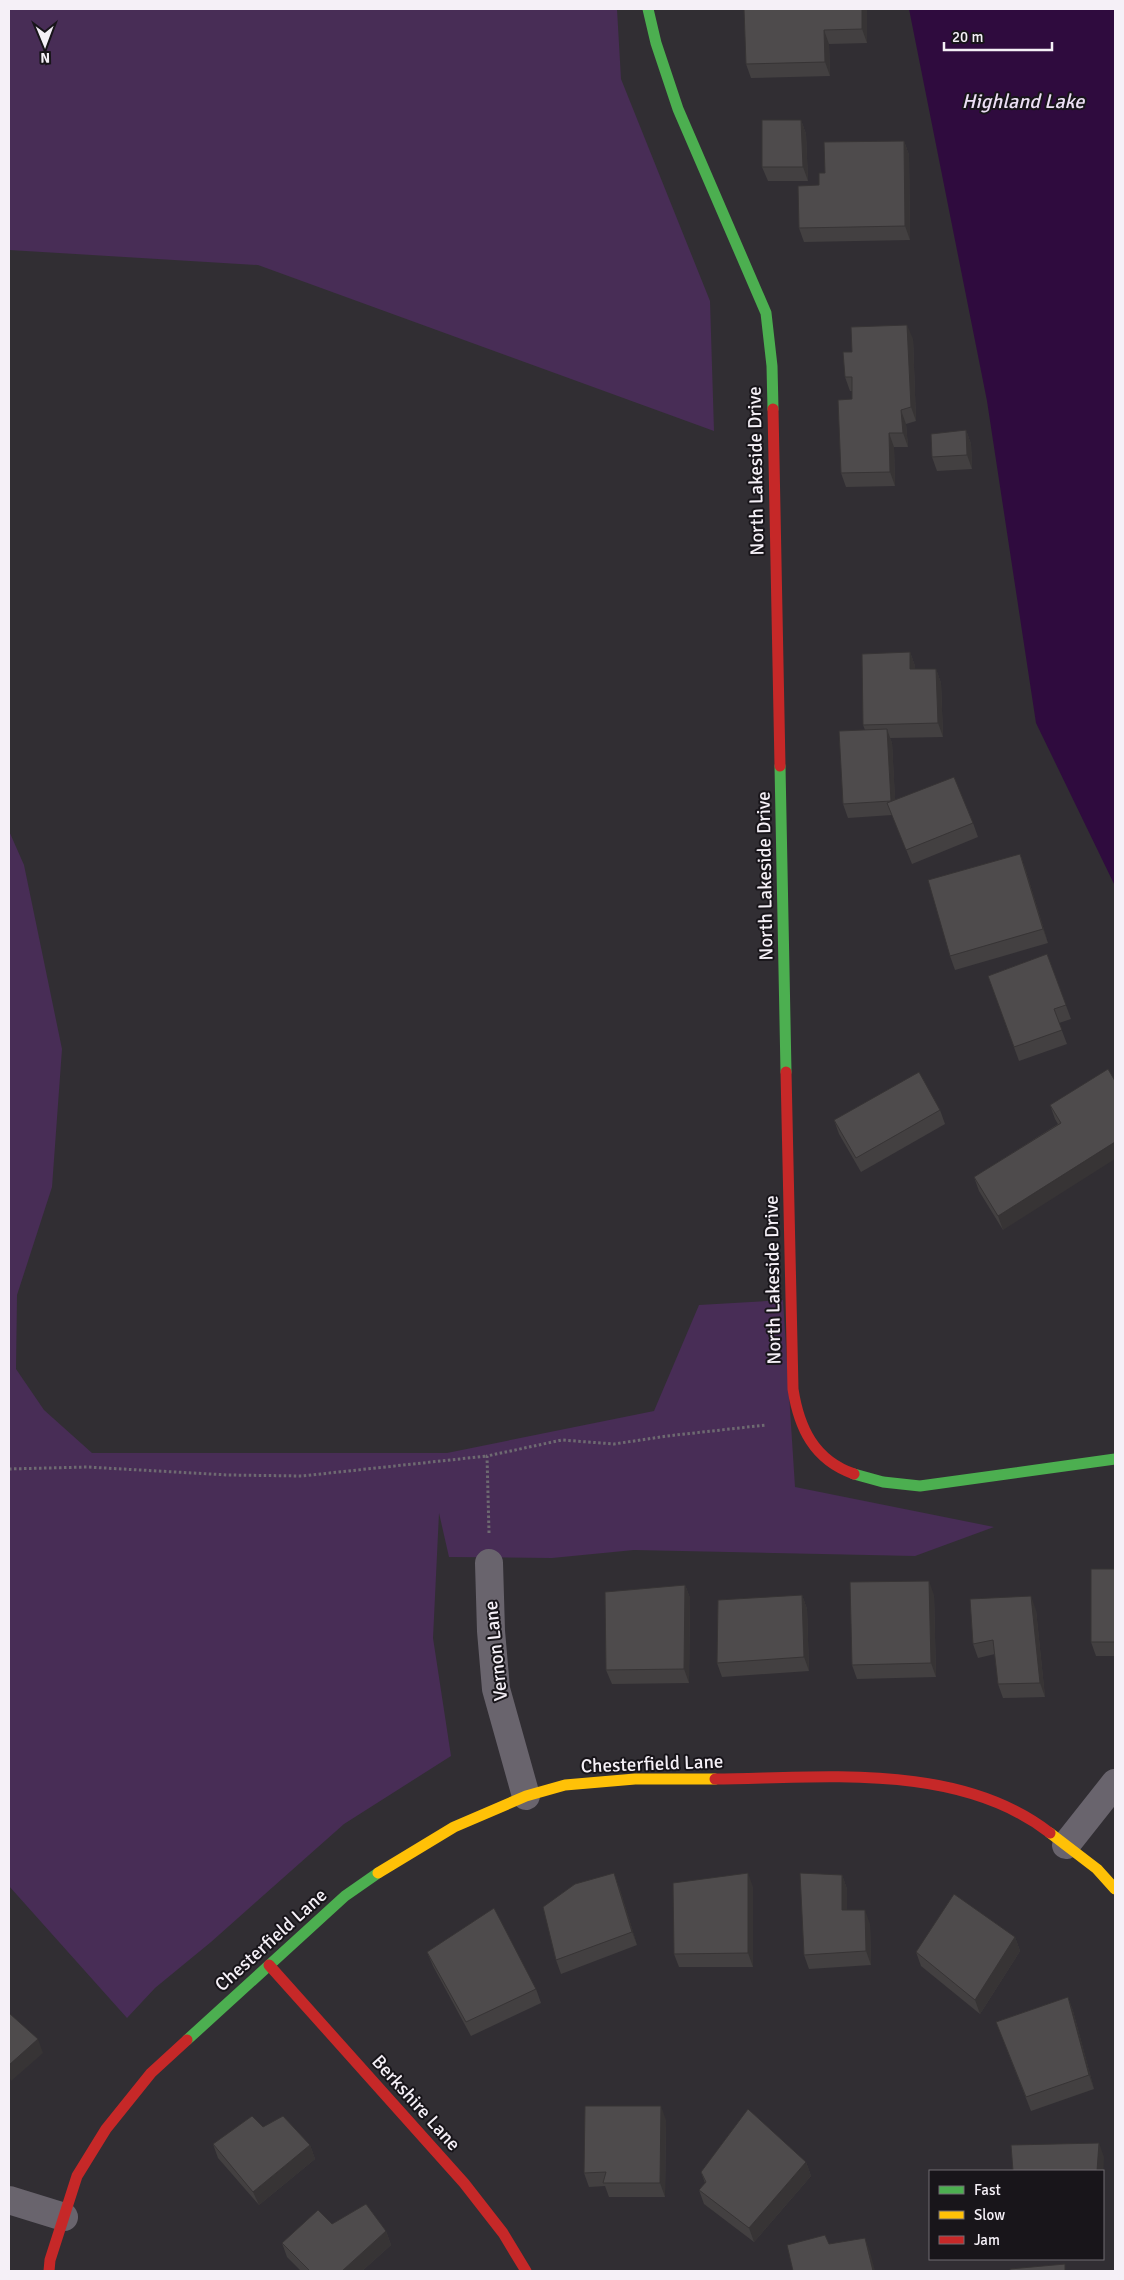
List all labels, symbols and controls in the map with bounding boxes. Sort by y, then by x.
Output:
north arrow [20,20,70,70]
scale bar [944,20,1052,52]
text: 20 m [952,28,983,46]
text: N [40,49,50,66]
water label: Highland Lake [962,89,1085,114]
street label: North Lakeside Drive [743,386,769,556]
street label: North Lakeside Drive [752,791,778,961]
street label: North Lakeside Drive [760,1195,786,1365]
street label: Vernon Lane [479,1600,513,1702]
street label: Chesterfield Lane [580,1750,724,1778]
street label: Chesterfield Lane [210,1883,332,1997]
street label: Berkshire Lane [367,2050,465,2156]
legend [929,2170,1104,2260]
text: Fast [974,2181,1001,2199]
text: Slow [974,2206,1005,2224]
text: Jam [974,2231,1000,2249]

